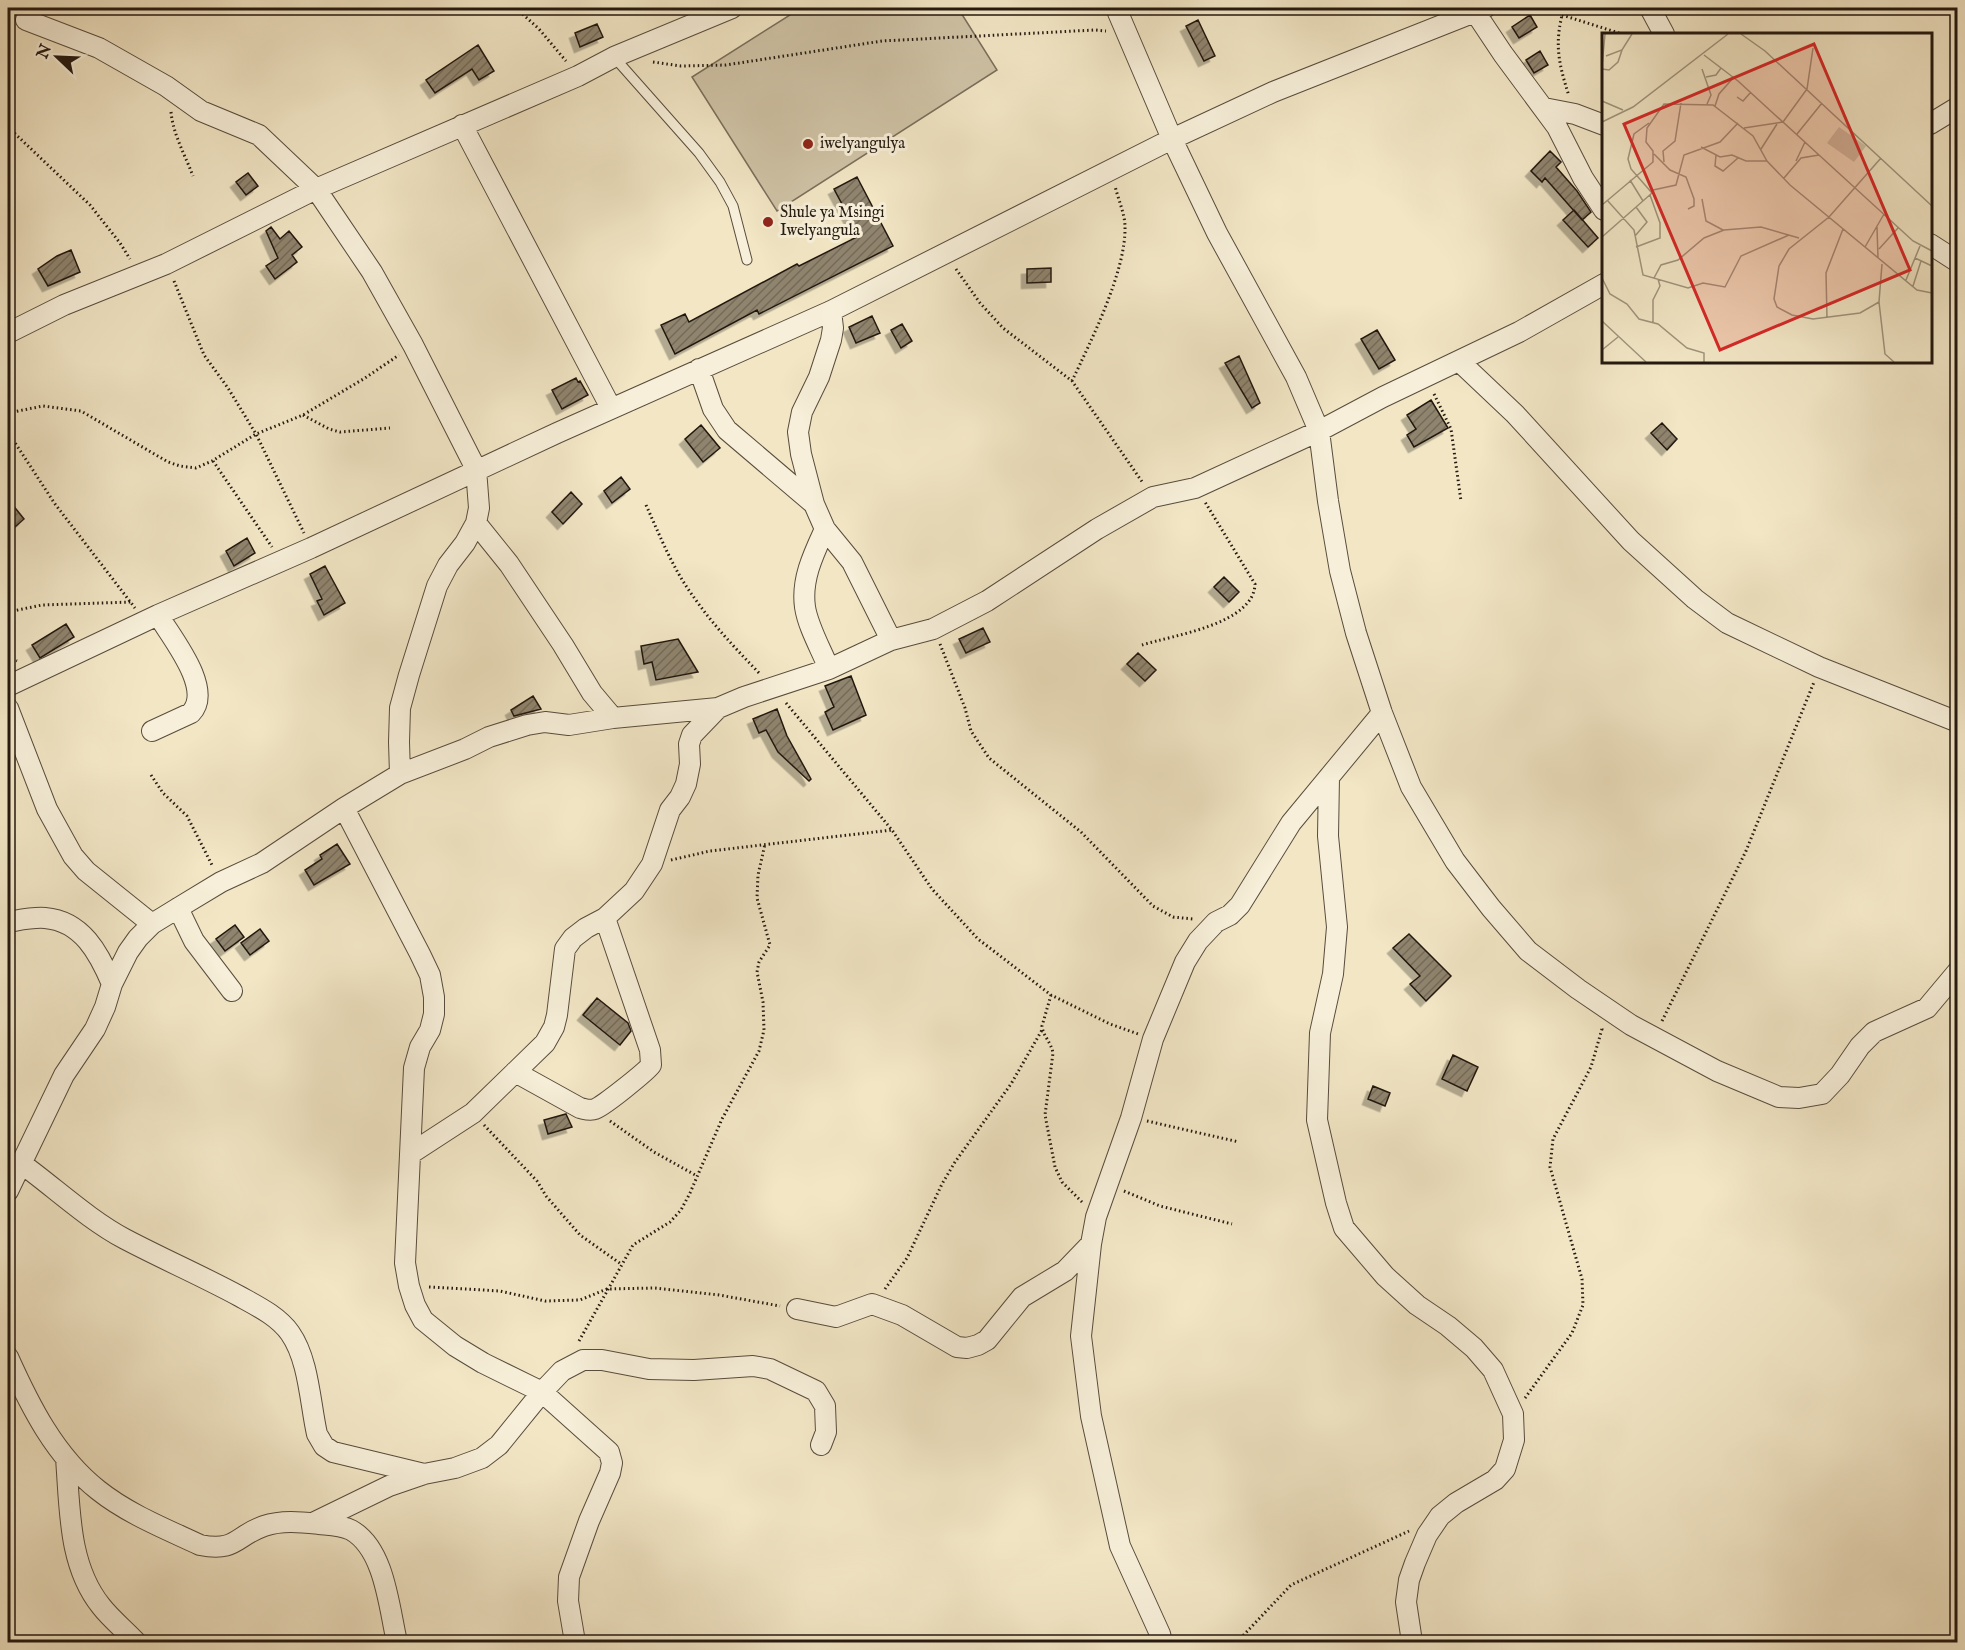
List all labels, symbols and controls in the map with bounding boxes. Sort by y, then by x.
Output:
north arrow [27,27,87,87]
inset map [1602,33,1932,363]
text: N [33,41,57,63]
place label: iwelyangulya [820,134,905,154]
marker: iwelyangulya [801,137,815,151]
place label: Shule ya Msingi Iwelyangula [780,203,885,241]
marker: Shule ya Msingi Iwelyangula [761,215,775,229]

